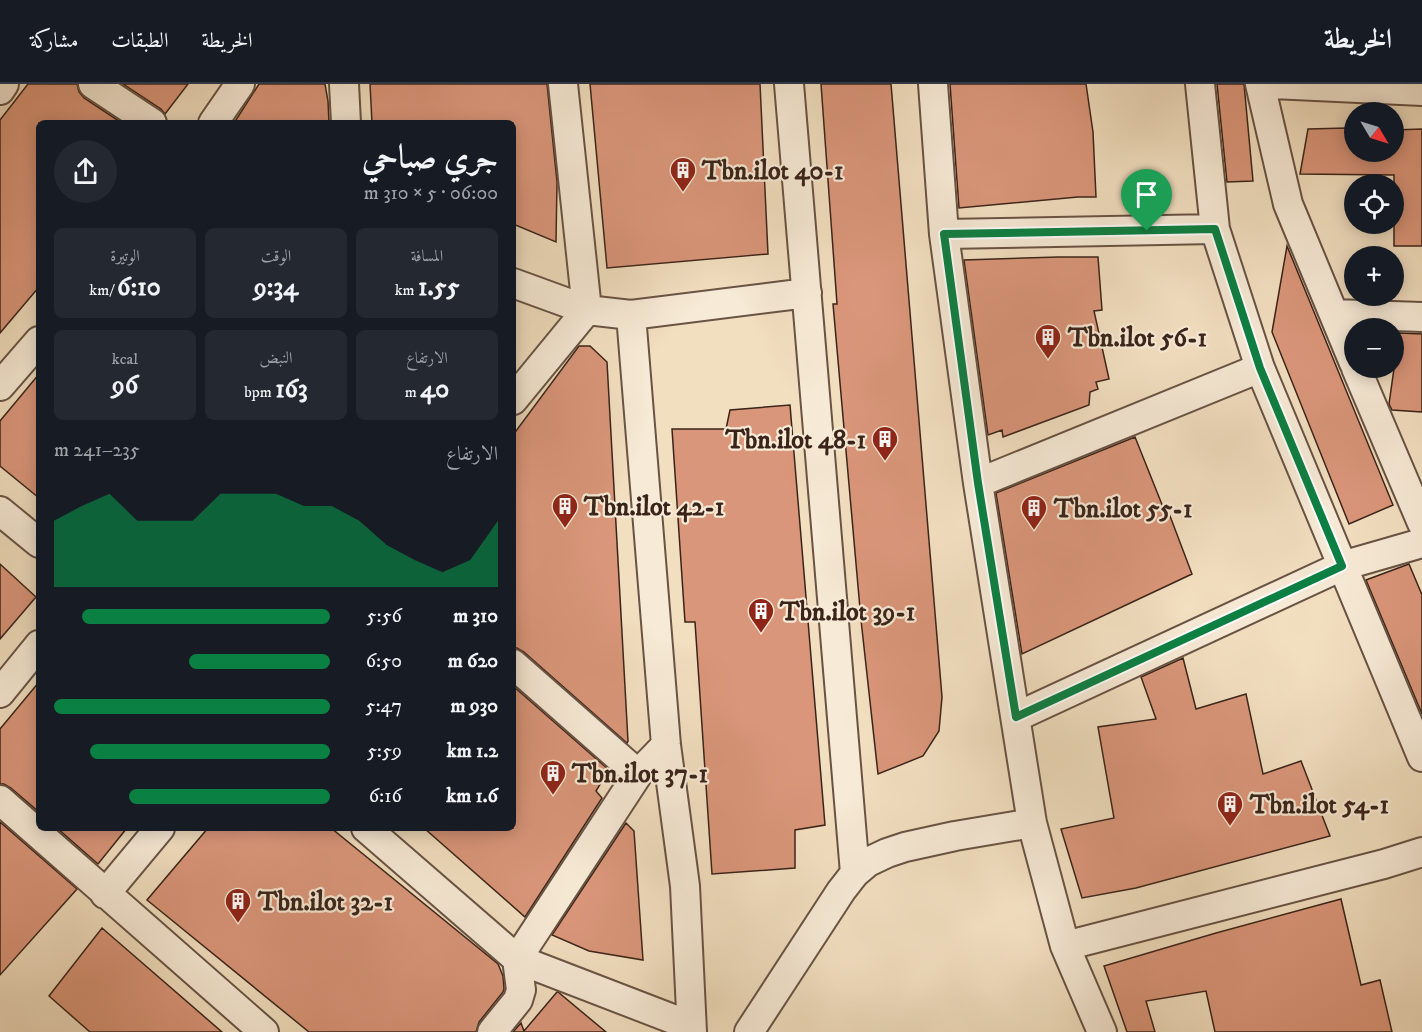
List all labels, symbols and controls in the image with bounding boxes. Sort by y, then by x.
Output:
text: الخريطة [1324,22,1392,57]
text: مشاركة [30,28,78,54]
text: الطبقات [111,28,168,54]
text: الخريطة [201,28,253,54]
north arrow [1344,102,1404,162]
map controls [1344,102,1404,378]
text: جري صباحي [362,138,498,179]
button: share [54,140,117,203]
building icon: Tbn.ilot 40-1 [668,155,698,193]
place label: Tbn.ilot 40-1 [701,155,844,188]
pin [1121,169,1172,231]
button: locate [1344,174,1404,234]
icon: arrive [1130,178,1163,211]
text: 06:00 · 5 × 310 m [364,181,498,206]
text: الوتيرة [110,246,140,266]
text: الوقت [261,246,291,266]
text: المسافة [411,246,443,266]
button: + [1344,246,1404,306]
text: 6:10 [117,271,161,304]
text: 9:34 [254,271,298,304]
text: 1.55 [418,271,459,304]
text: /km [89,280,117,300]
text: km [395,280,418,300]
button: − [1344,318,1404,378]
building icon: Tbn.ilot 56-1 [1033,322,1063,360]
place label: Tbn.ilot 56-1 [1067,322,1207,355]
text: النبض [260,348,292,368]
text: الارتفاع [406,348,448,368]
text: kcal [112,349,138,369]
text: 96 [112,369,138,402]
text: 163 [275,373,308,406]
text: 40 [420,373,449,406]
text: bpm [244,382,275,402]
text: m [405,382,420,402]
place label: Tbn.ilot 48-1 [724,424,866,457]
building icon: Tbn.ilot 48-1 [870,424,900,462]
text: 235–241 m [54,438,140,463]
text: الارتفاع [446,442,498,467]
building icon: Tbn.ilot 42-1 [550,491,580,529]
place label: Tbn.ilot 42-1 [583,491,724,524]
building icon: Tbn.ilot 55-1 [1019,493,1049,531]
place label: Tbn.ilot 55-1 [1053,493,1192,526]
building icon: Tbn.ilot 39-1 [746,596,776,634]
place label: Tbn.ilot 39-1 [779,596,915,629]
text: 5:56 [366,604,402,629]
text: 310 m [453,604,498,629]
text: 6:50 [366,649,402,674]
text: 620 m [448,649,498,674]
text: 5:47 [365,694,402,719]
text: 930 m [450,694,498,719]
text: 5:59 [367,739,402,764]
text: 1.2 km [447,739,498,764]
building icon: Tbn.ilot 37-1 [538,758,568,796]
place label: Tbn.ilot 37-1 [571,758,708,791]
text: 6:16 [369,784,402,809]
text: 1.6 km [446,784,498,809]
building icon: Tbn.ilot 54-1 [1215,789,1245,827]
place label: Tbn.ilot 54-1 [1249,789,1389,822]
building icon: Tbn.ilot 32-1 [223,886,253,924]
place label: Tbn.ilot 32-1 [257,886,393,919]

